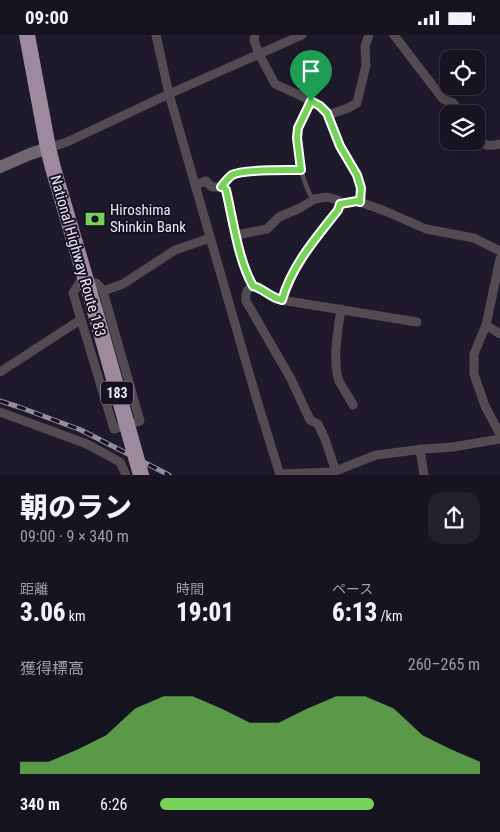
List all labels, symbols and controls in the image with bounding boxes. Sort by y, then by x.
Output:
text: 09:00 [25,6,69,29]
pin [290,50,332,101]
map controls [440,50,485,150]
button: locate [440,50,485,95]
icon: arrive [297,57,325,85]
button: layers [440,105,485,150]
street label: National Highway Route 183 [46,173,110,339]
place label: Hiroshima Shinkin Bank [110,201,186,236]
bank icon: Hiroshima Shinkin Bank [84,208,106,230]
road number: 183 [101,381,133,404]
text: 朝のラン [20,491,132,524]
button: share [428,492,480,544]
text: 09:00 · 9 × 340 m [20,527,129,546]
text: 距離 [20,581,48,597]
text: 時間 [176,581,204,597]
text: ペース [332,581,373,597]
text: 3.06 [20,598,66,627]
text: 19:01 [176,598,234,627]
text: 6:13 [332,598,377,627]
text: km [66,608,86,624]
text: /km [377,608,402,624]
text: 260–265 m [408,655,480,674]
text: 獲得標高 [20,659,84,678]
text: 340 m [20,795,60,814]
text: 6:26 [100,795,127,814]

